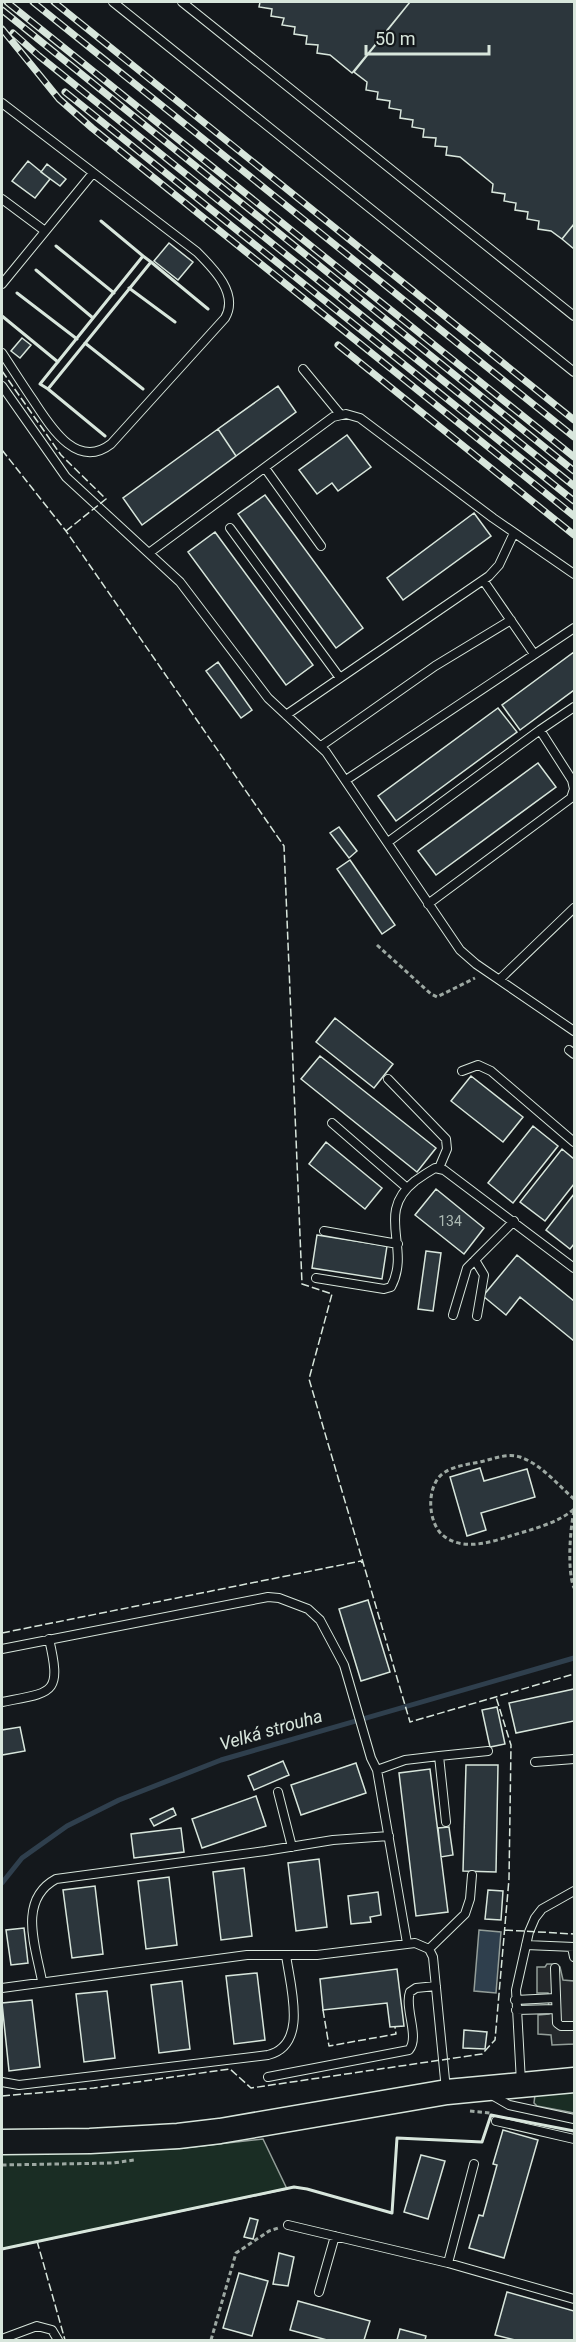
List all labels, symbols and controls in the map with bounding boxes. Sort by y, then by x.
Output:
scale bar [366,18,489,56]
text: 50 m [375,28,415,49]
house number: 134 [438,1213,462,1229]
water label: Velká strouha [217,1705,325,1754]

